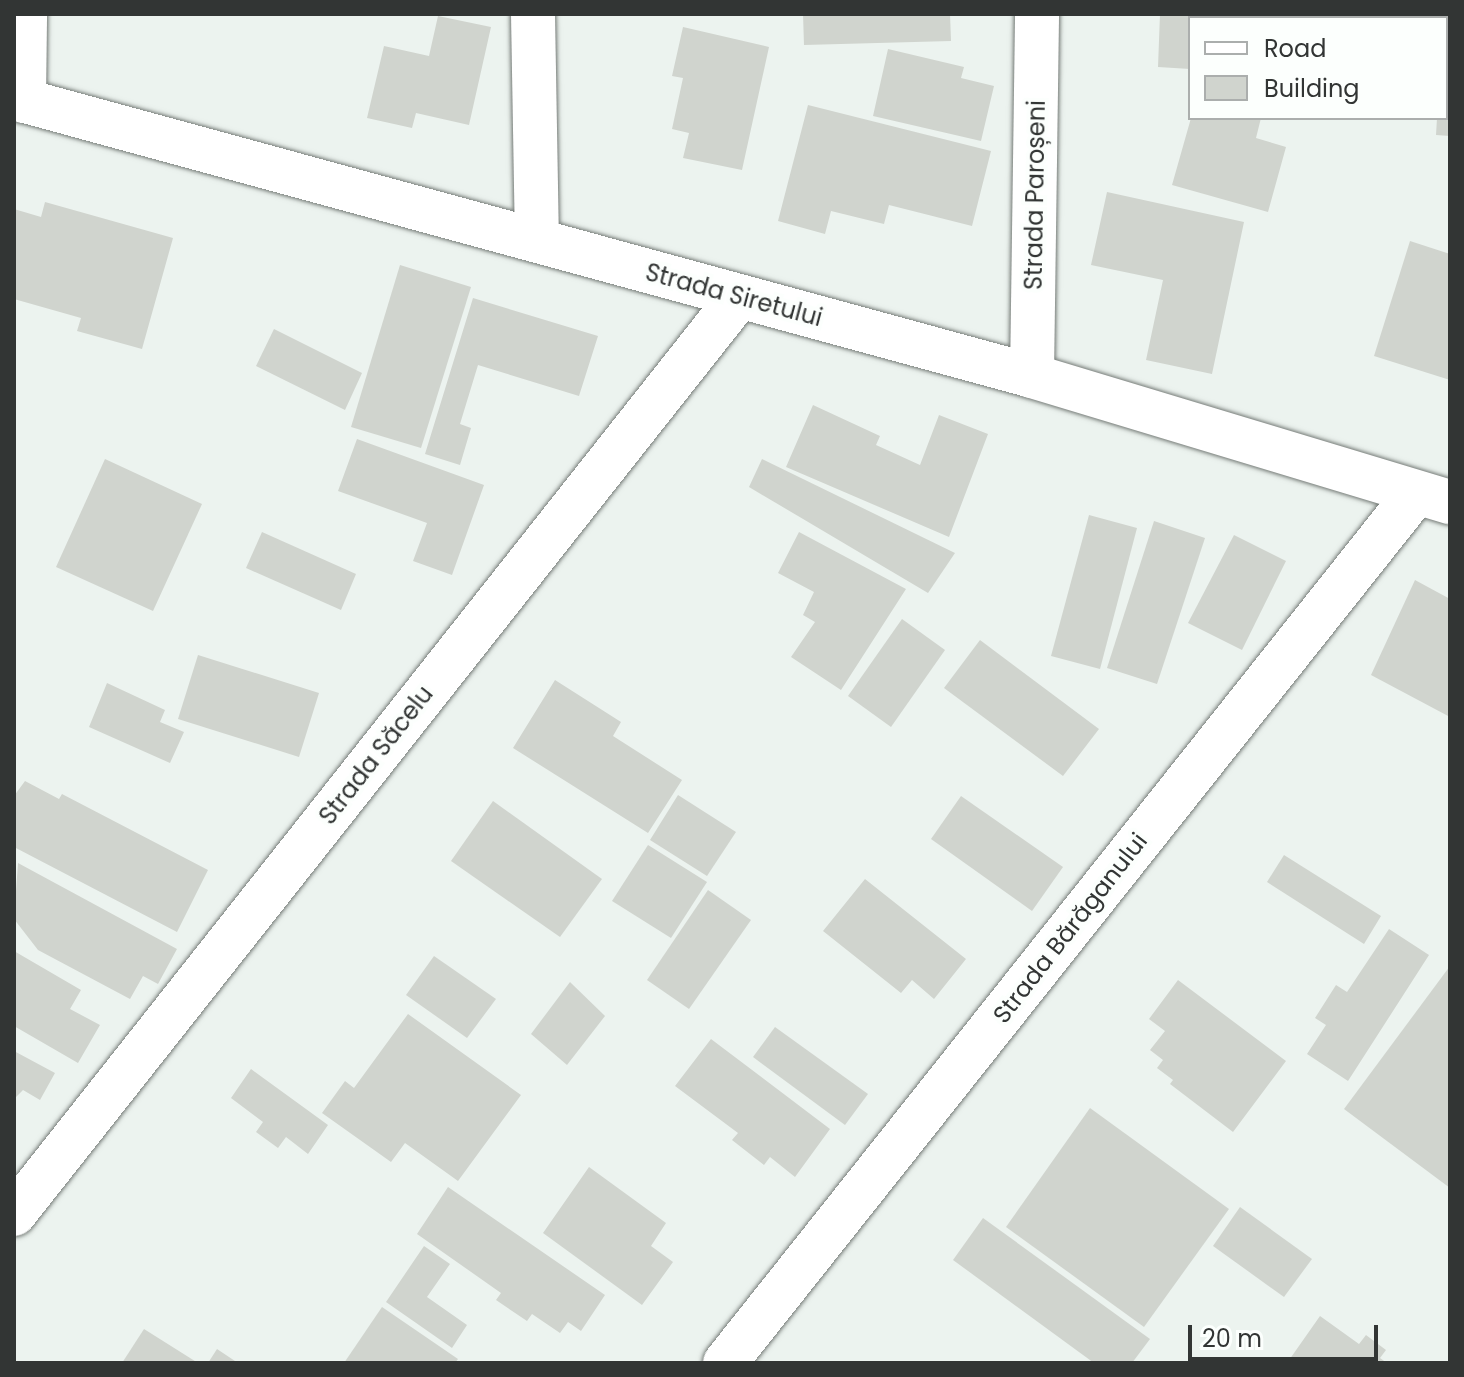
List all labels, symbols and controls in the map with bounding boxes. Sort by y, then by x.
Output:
legend [1188,16,1448,120]
text: Road [1264,32,1326,65]
text: Building [1264,72,1360,105]
street label: Strada Paroșeni [1019,100,1051,290]
street label: Strada Siretului [642,258,826,332]
street label: Strada Săcelu [313,680,439,830]
street label: Strada Bărăganului [987,827,1153,1029]
scale bar [1192,1309,1382,1359]
text: 20 m [1202,1322,1262,1355]

